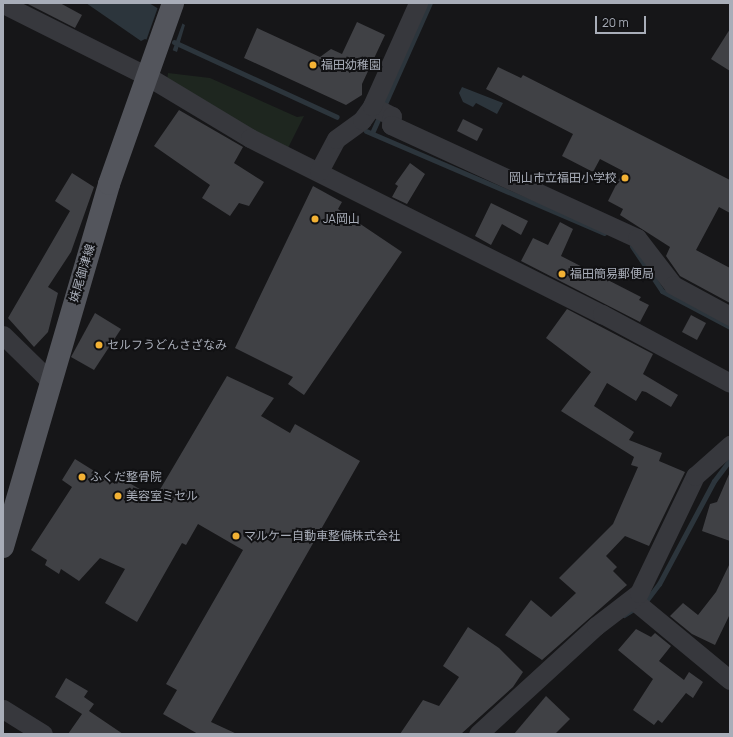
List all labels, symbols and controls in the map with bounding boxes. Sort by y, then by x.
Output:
scale bar [597,8,648,34]
text: 20 m [602,14,629,31]
place label: 福田幼稚園 [321,58,381,72]
marker: 福田幼稚園 [308,60,318,70]
place label: 岡山市立福田小学校 [509,171,617,185]
marker: 岡山市立福田小学校 [620,173,630,183]
place label: JA岡山 [323,212,360,226]
marker: JA岡山 [310,214,320,224]
street label: 妹尾御津線 [66,242,98,304]
place label: 福田簡易郵便局 [570,267,654,281]
marker: 福田簡易郵便局 [557,269,567,279]
place label: セルフうどんさざなみ [107,338,227,352]
marker: セルフうどんさざなみ [94,340,104,350]
place label: ふくだ整骨院 [90,470,162,484]
marker: ふくだ整骨院 [77,472,87,482]
place label: 美容室ミセル [126,489,198,503]
marker: 美容室ミセル [113,491,123,501]
place label: マルケー自動車整備株式会社 [244,529,400,543]
marker: マルケー自動車整備株式会社 [231,531,241,541]

